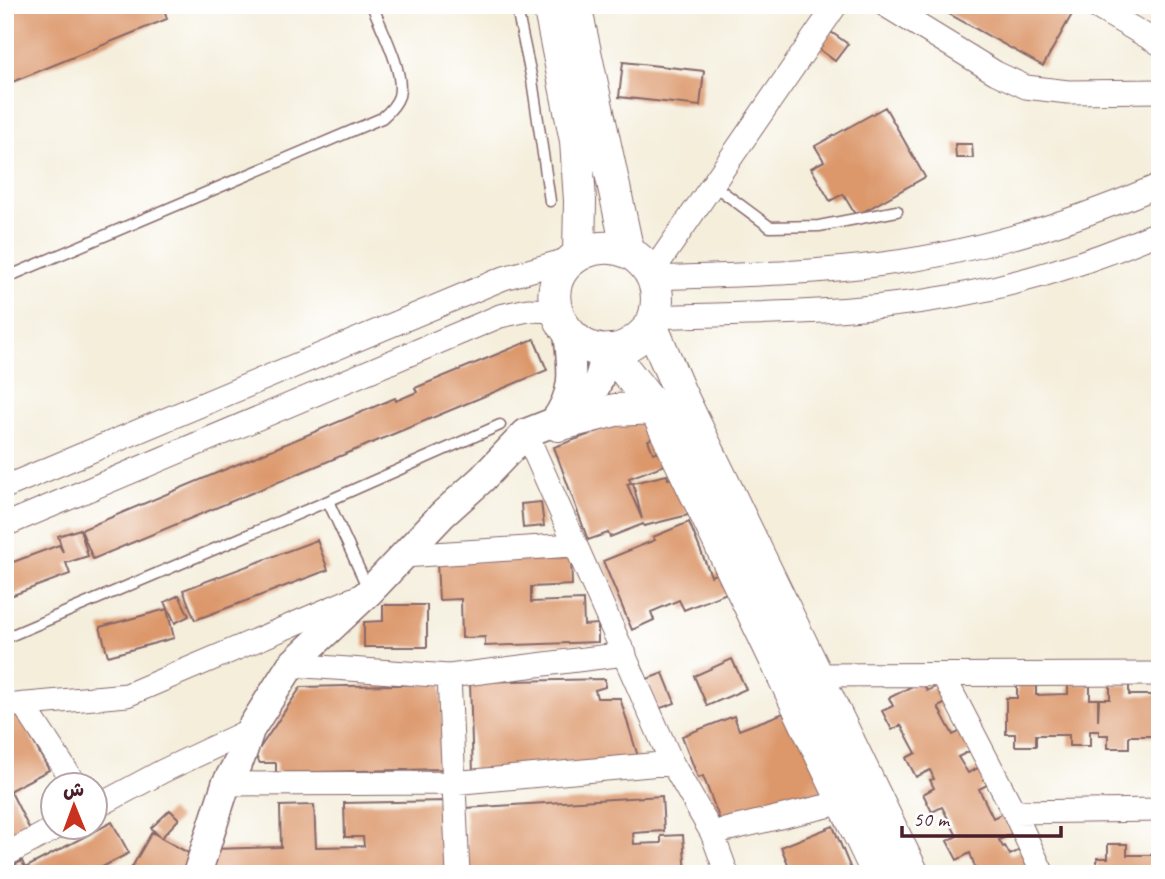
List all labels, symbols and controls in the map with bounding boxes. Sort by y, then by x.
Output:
north arrow [38,770,108,840]
text: ش [63,778,84,802]
scale bar [902,795,1062,839]
text: 50 m [913,806,951,832]

